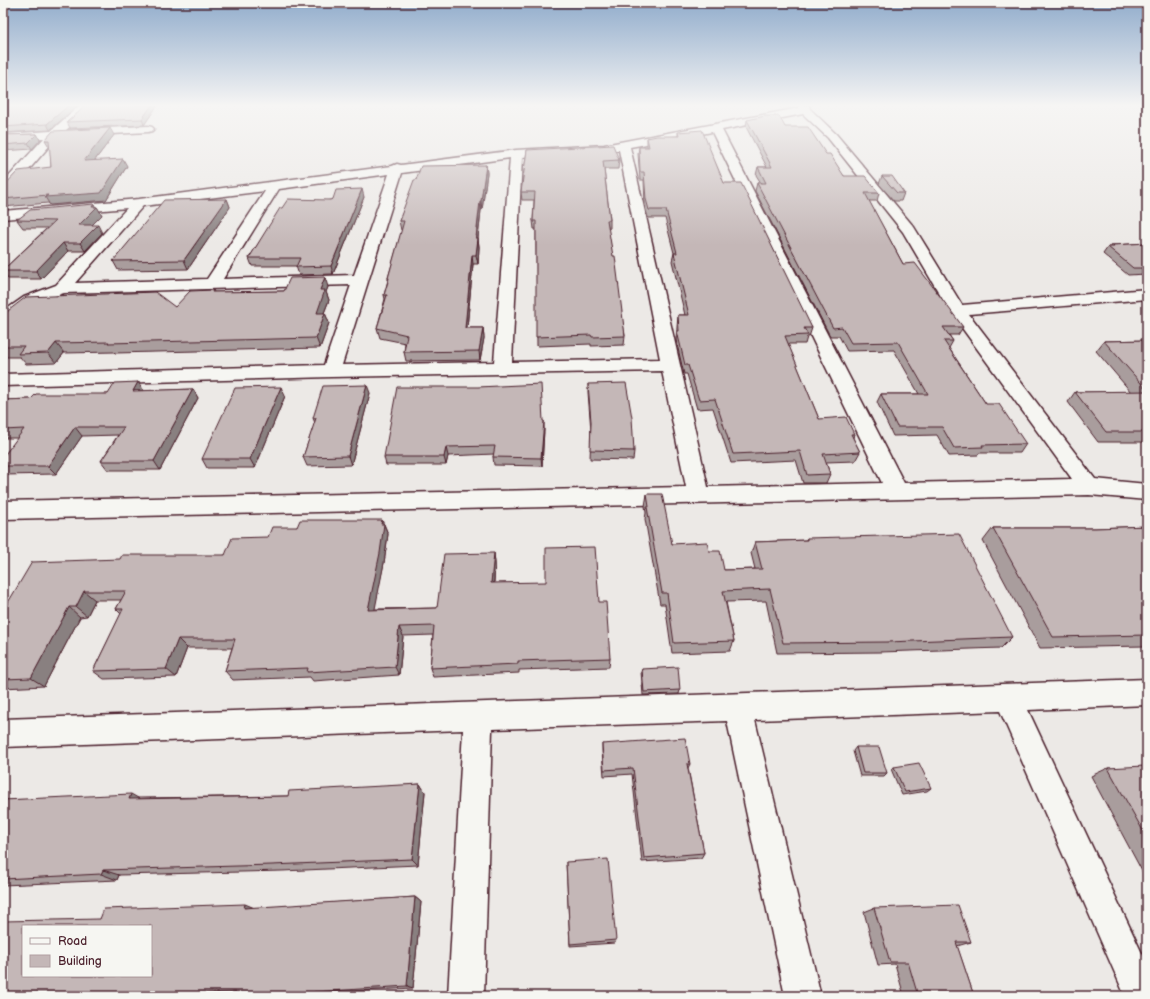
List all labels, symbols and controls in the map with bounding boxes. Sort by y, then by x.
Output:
legend [22,925,152,977]
text: Road [58,934,87,949]
text: Building [58,954,102,969]

